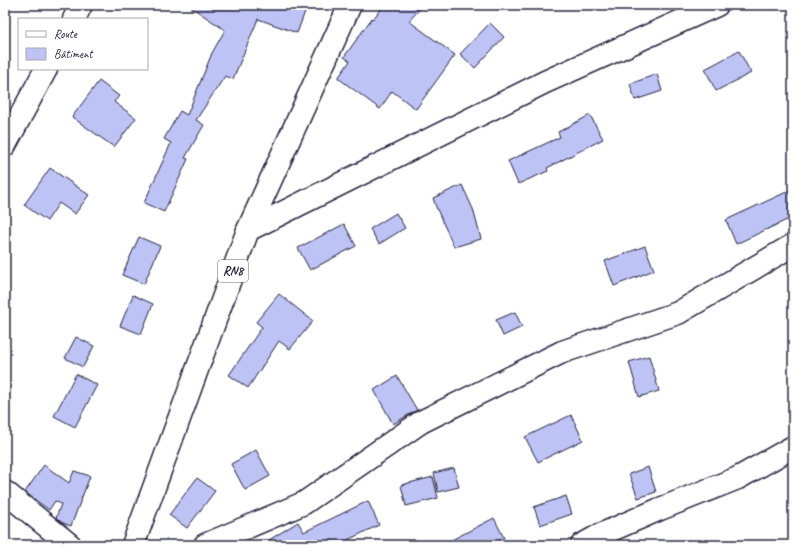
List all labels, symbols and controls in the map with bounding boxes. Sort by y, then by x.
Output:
legend [18,18,148,70]
text: Route [54,26,78,42]
text: Bâtiment [54,46,93,62]
road number: RN8 [218,260,248,282]

